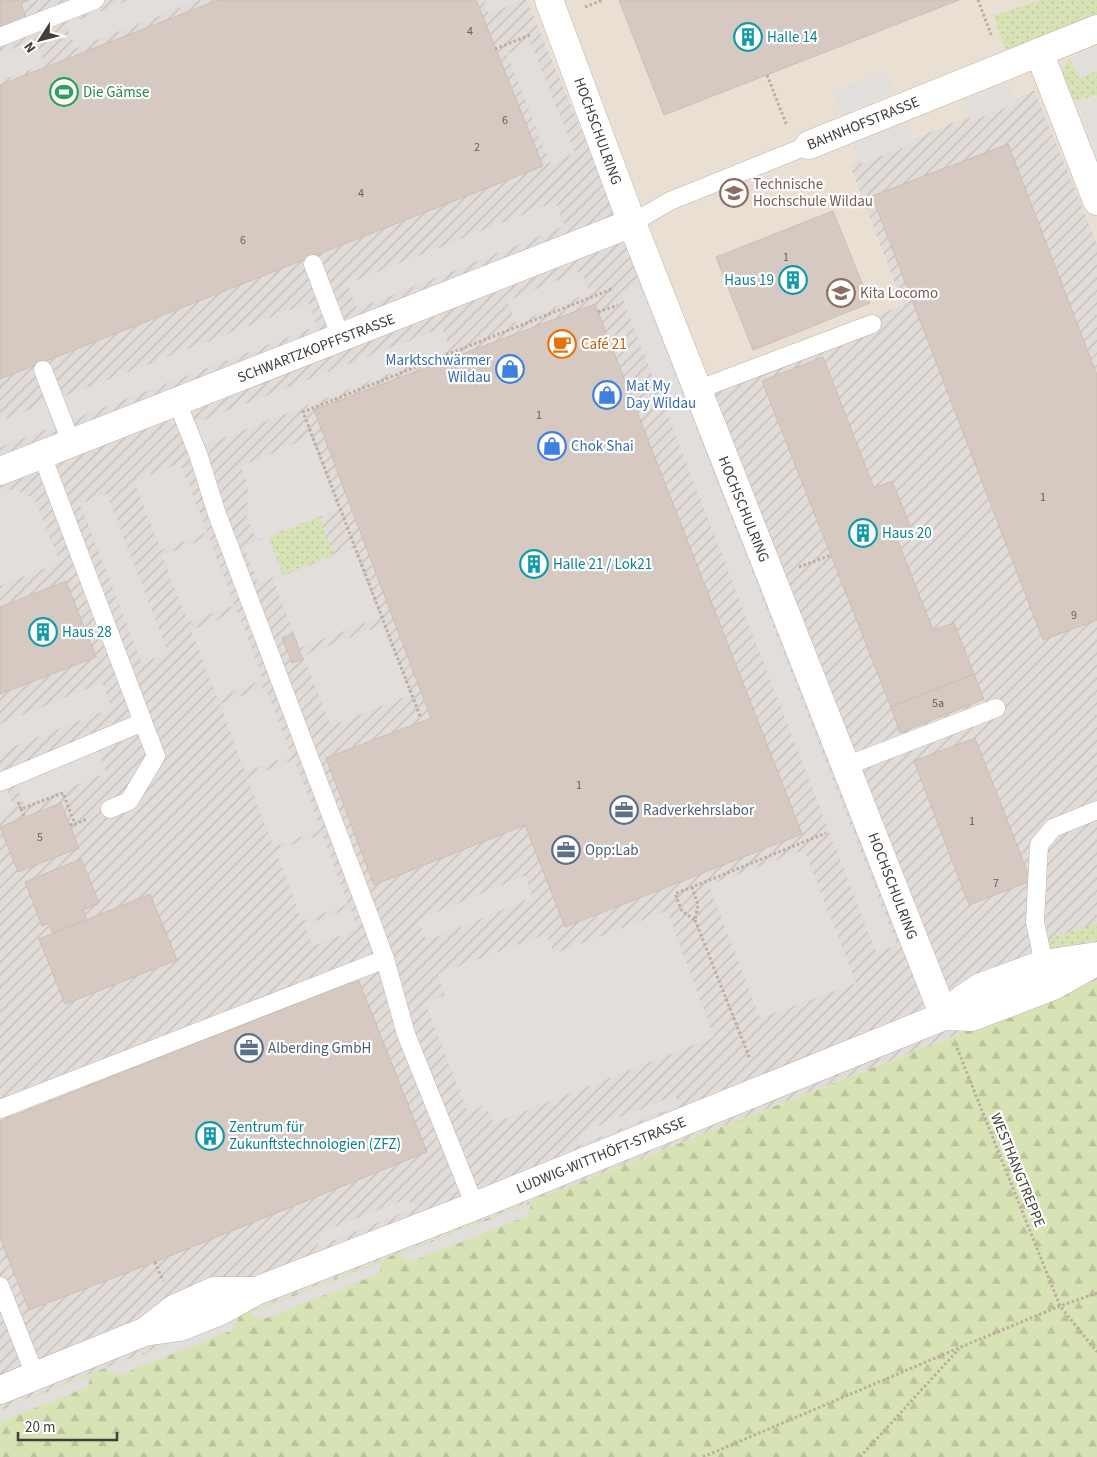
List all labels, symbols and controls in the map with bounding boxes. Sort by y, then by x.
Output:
north arrow [15,15,65,65]
building icon: Halle 14 [733,22,763,52]
house number: 4 [467,23,473,40]
place label: Halle 14 [767,27,818,48]
text: N [19,37,41,57]
street label: HOCHSCHULRING [568,75,627,188]
sports icon: Die Gämse [49,77,79,107]
place label: Die Gämse [83,82,149,103]
street label: BAHNHOFSTRASSE [804,91,923,156]
house number: 6 [502,112,508,129]
house number: 2 [474,139,480,156]
place label: Technische Hochschule Wildau [753,174,873,212]
school or university icon: Technische Hochschule Wildau [719,178,749,208]
house number: 4 [358,185,364,202]
house number: 6 [240,232,246,249]
house number: 1 [783,249,789,266]
building icon: Haus 19 [778,265,808,295]
place label: Haus 19 [724,270,774,291]
school or university icon: Kita Locomo [826,278,856,308]
place label: Kita Locomo [860,283,938,304]
street label: SCHWARTZKOPFFSTRASSE [234,309,398,388]
cafe icon: Café 21 [547,329,577,359]
place label: Café 21 [581,334,627,355]
place label: Marktschwärmer Wildau [386,350,492,388]
shop icon: Marktschwärmer Wildau [495,354,525,384]
place label: Mat My Day Wildau [626,376,696,414]
shop icon: Mat My Day Wildau [592,380,622,410]
house number: 1 [536,407,542,424]
shop icon: Chok Shai [537,431,567,461]
place label: Chok Shai [571,436,634,457]
street label: HOCHSCHULRING [713,453,774,565]
house number: 1 [1040,489,1046,506]
building icon: Haus 20 [848,518,878,548]
place label: Haus 20 [882,523,932,544]
building icon: Halle 21 / Lok21 [519,549,549,579]
place label: Halle 21 / Lok21 [553,554,652,575]
house number: 9 [1071,607,1077,624]
building icon: Haus 28 [28,617,58,647]
place label: Haus 28 [62,622,112,643]
house number: 5a [932,695,944,712]
house number: 1 [576,777,582,794]
office icon: Radverkehrslabor [609,795,639,825]
place label: Radverkehrslabor [643,800,755,821]
house number: 1 [969,813,975,830]
house number: 5 [37,829,43,846]
street label: HOCHSCHULRING [863,830,923,943]
office icon: Opp:Lab [551,835,581,865]
place label: Opp:Lab [585,840,639,861]
house number: 7 [993,875,999,892]
office icon: Alberding GmbH [234,1033,264,1063]
place label: Alberding GmbH [268,1038,371,1059]
street label: WESTHANGTREPPE [985,1110,1050,1230]
street label: LUDWIG-WITTHÖFT-STRASSE [513,1112,689,1199]
place label: Zentrum für Zukunftstechnologien (ZFZ) [229,1117,401,1155]
building icon: Zentrum für Zukunftstechnologien (ZFZ) [195,1121,225,1151]
scale bar [18,1410,116,1442]
text: 20 m [25,1417,55,1438]

